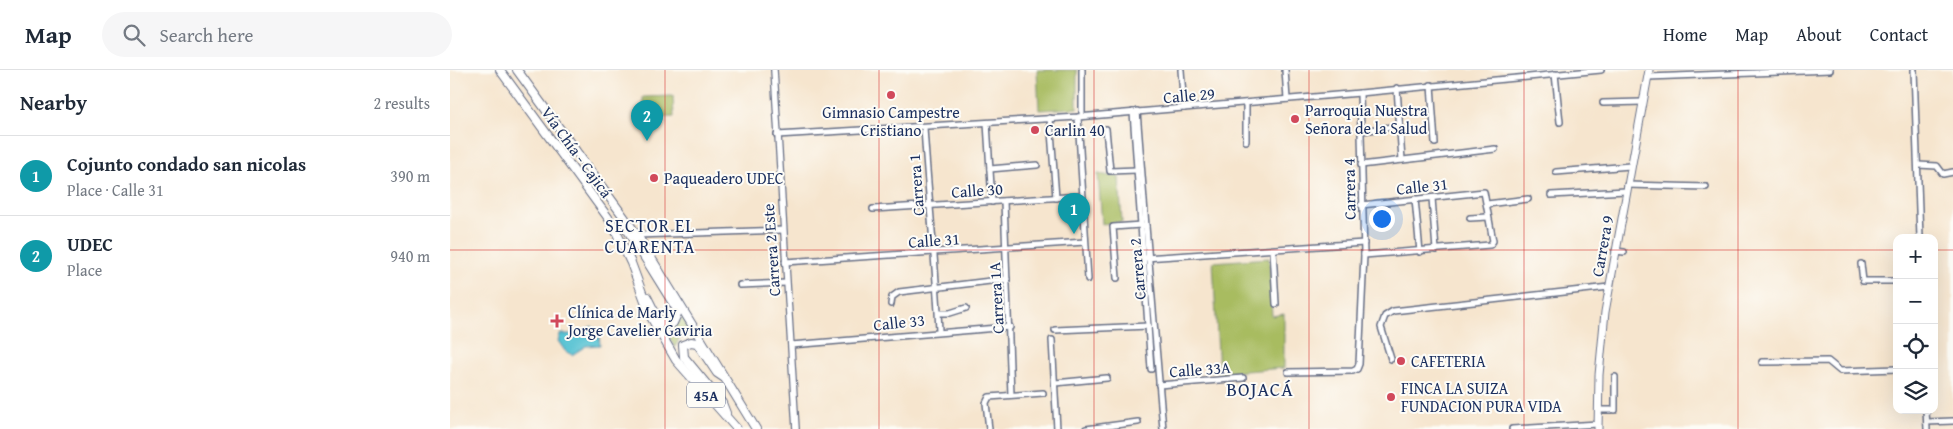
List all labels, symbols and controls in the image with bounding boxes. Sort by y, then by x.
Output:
search box [102,12,452,57]
text: Map [25,17,72,52]
icon: search [120,21,148,49]
text: Search here [160,21,253,49]
text: Home [1663,21,1707,48]
text: Map [1735,21,1768,48]
text: About [1796,21,1842,48]
text: Contact [1870,21,1928,48]
street label: Calle 29 [1162,81,1216,109]
text: Nearby [20,87,87,118]
marker: Gimnasio Campestre Cristiano [885,89,897,101]
text: 2 results [373,91,430,115]
place label: Parroquia Nuestra Señora de la Salud [1305,98,1428,140]
pin: 2 [631,100,663,141]
place label: Gimnasio Campestre Cristiano [822,100,960,142]
street label: Vía Chía - Cajicá [536,101,619,203]
marker: Parroquia Nuestra Señora de la Salud [1289,113,1301,125]
place label: Carlin 40 [1045,118,1105,142]
marker: Carlin 40 [1029,124,1041,136]
text: Cojunto condado san nicolas [67,150,306,178]
street label: Carrera 1 [902,153,930,217]
street label: Carrera 4 [1336,158,1362,220]
text: 1 [32,164,40,188]
text: 390 m [390,164,430,188]
place label: Paqueadero UDEC [664,166,784,190]
street label: Calle 31 [1395,171,1449,201]
marker: Paqueadero UDEC [648,172,660,184]
street label: Calle 30 [950,176,1004,204]
text: Place · Calle 31 [67,178,164,202]
pin: 1 [1058,193,1090,234]
street label: Carrera 2 Este [756,203,786,297]
your location [1369,206,1395,232]
district label: SECTOR EL CUARENTA [605,212,695,260]
street label: Carrera 9 [1585,213,1619,279]
street label: Calle 31 [907,226,961,254]
text: UDEC [67,230,113,258]
map controls [1893,234,1938,414]
button: + [1893,234,1938,279]
street label: Carrera 2 [1122,237,1152,301]
text: 2 [32,244,40,268]
text: 940 m [390,244,430,268]
text: Place [67,258,102,282]
street label: Carrera 1A [982,261,1010,334]
button: − [1893,279,1938,324]
place label: Clínica de Marly Jorge Cavelier Gaviria [566,300,713,342]
street label: Calle 33 [872,307,926,337]
marker: Clínica de Marly Jorge Cavelier Gaviria [550,314,564,328]
button: locate [1893,324,1938,369]
place label: CAFETERIA [1411,349,1486,373]
street label: Calle 33A [1169,355,1232,383]
marker: CAFETERIA [1395,355,1407,367]
button: layers [1893,369,1938,414]
district label: BOJACÁ [1226,375,1294,403]
place label: FINCA LA SUIZA FUNDACION PURA VIDA [1401,376,1562,418]
road number: 45A [687,382,725,408]
marker: FINCA LA SUIZA FUNDACION PURA VIDA [1385,391,1397,403]

